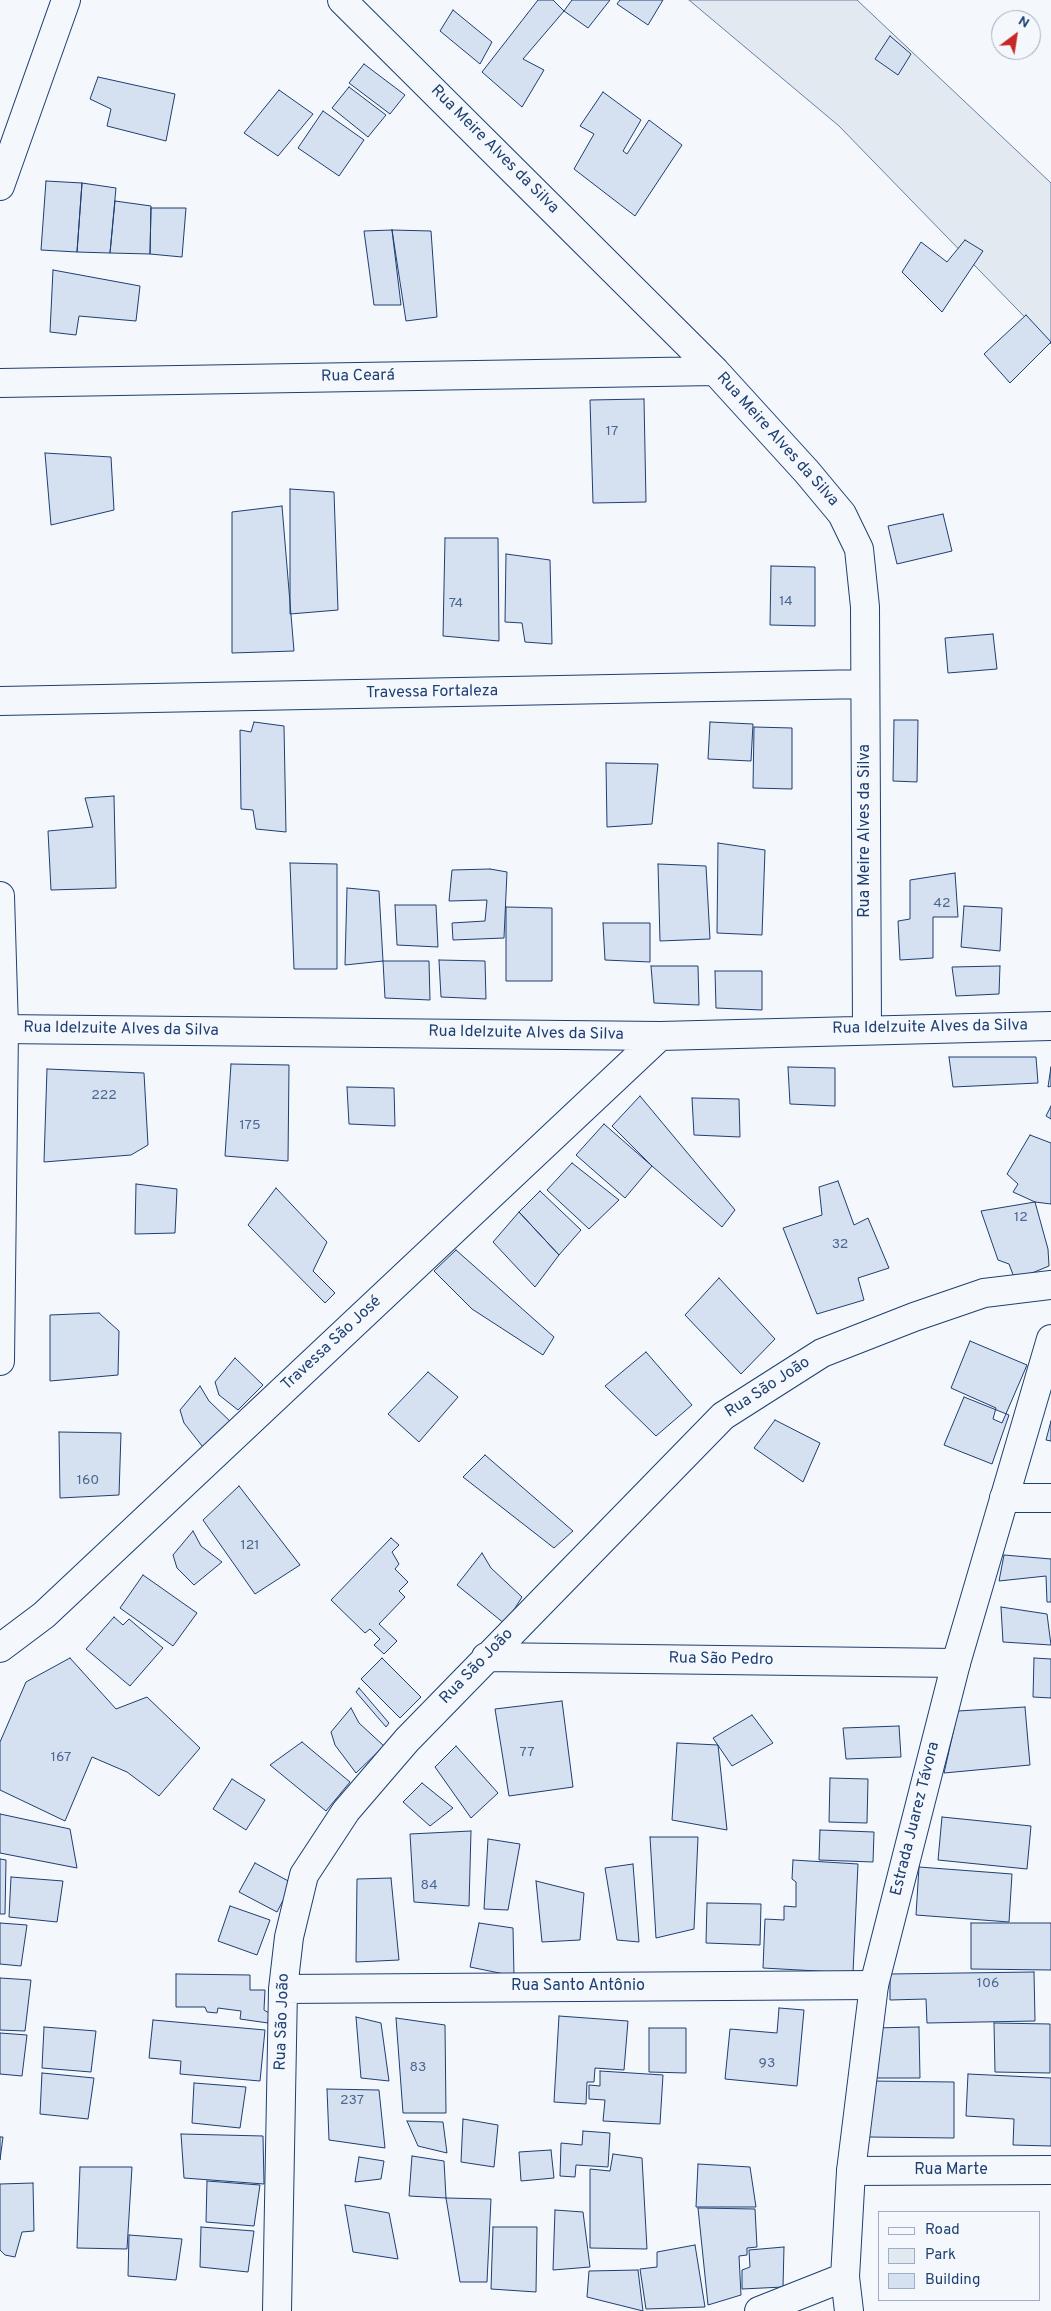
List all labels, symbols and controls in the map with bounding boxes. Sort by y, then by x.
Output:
north arrow [991,10,1041,60]
text: N [1015,13,1032,32]
street label: Rua Meire Alves da Silva [426,82,562,218]
street label: Rua Ceará [321,367,395,387]
street label: Rua Meire Alves da Silva [712,369,842,511]
house number: 17 [606,424,618,440]
house number: 14 [779,594,793,610]
house number: 74 [449,596,463,612]
street label: Travessa Fortaleza [366,682,498,704]
street label: Rua Meire Alves da Silva [856,744,876,918]
house number: 42 [933,896,951,912]
street label: Rua Idelzuite Alves da Silva [832,1017,1028,1039]
street label: Rua Idelzuite Alves da Silva [23,1019,219,1041]
street label: Rua Idelzuite Alves da Silva [428,1023,624,1045]
house number: 222 [91,1088,117,1104]
house number: 175 [239,1118,261,1134]
house number: 12 [1014,1210,1028,1226]
house number: 32 [832,1237,848,1253]
street label: Travessa São José [278,1293,386,1395]
street label: Rua São João [722,1353,814,1423]
house number: 160 [77,1473,99,1489]
house number: 121 [240,1538,260,1554]
street label: Rua São João [436,1625,518,1709]
street label: Rua São Pedro [668,1649,774,1671]
street label: Estrada Juarez Távora [888,1740,944,1898]
house number: 77 [519,1745,535,1761]
house number: 167 [51,1750,71,1766]
house number: 84 [420,1878,438,1894]
street label: Rua São João [272,1973,294,2071]
house number: 106 [977,1976,999,1992]
street label: Rua Santo Antônio [511,1977,645,1997]
house number: 93 [759,2056,775,2072]
house number: 83 [410,2060,426,2076]
house number: 237 [340,2093,364,2109]
street label: Rua Marte [914,2161,988,2181]
legend [878,2211,1041,2301]
text: Road [925,2221,960,2240]
text: Park [925,2246,956,2265]
text: Building [925,2271,980,2290]

